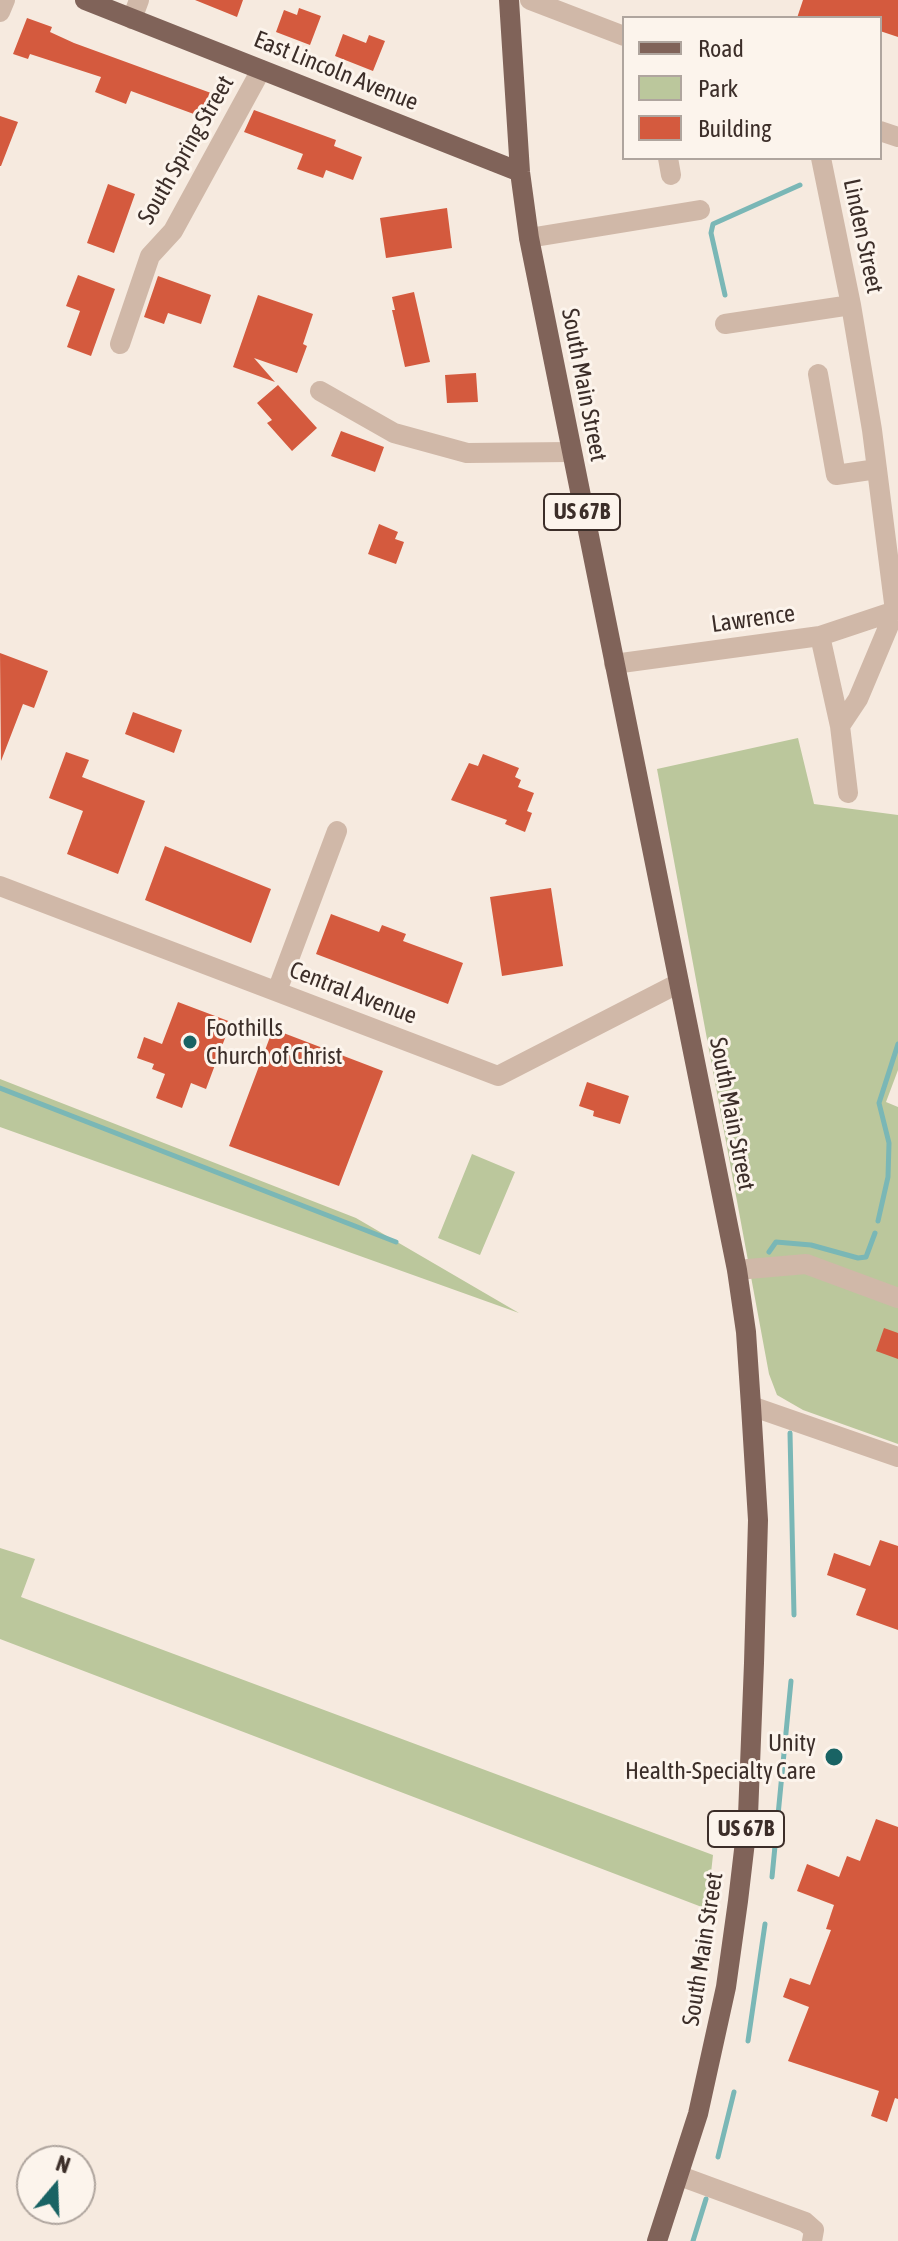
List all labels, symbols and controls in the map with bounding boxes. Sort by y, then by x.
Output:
legend [622,16,882,160]
street label: East Lincoln Avenue [250,25,422,117]
text: Road [698,35,744,62]
street label: South Spring Street [132,71,240,229]
text: Park [698,75,738,102]
text: Building [698,115,771,142]
street label: Linden Street [837,176,889,296]
street label: South Main Street [555,306,613,464]
road number: US 67B [544,494,620,530]
street label: Lawrence [709,599,797,639]
street label: Central Avenue [285,956,421,1030]
place label: Foothills Church of Christ [206,1014,343,1070]
marker: Foothills Church of Christ [181,1033,199,1051]
street label: South Main Street [703,1035,761,1193]
place label: Unity Health-Specialty Care [625,1729,816,1785]
marker: Unity Health-Specialty Care [823,1746,845,1768]
road number: US 67B [708,1811,784,1847]
street label: South Main Street [677,1870,729,2028]
north arrow [16,2145,96,2225]
text: N [53,2150,74,2179]

